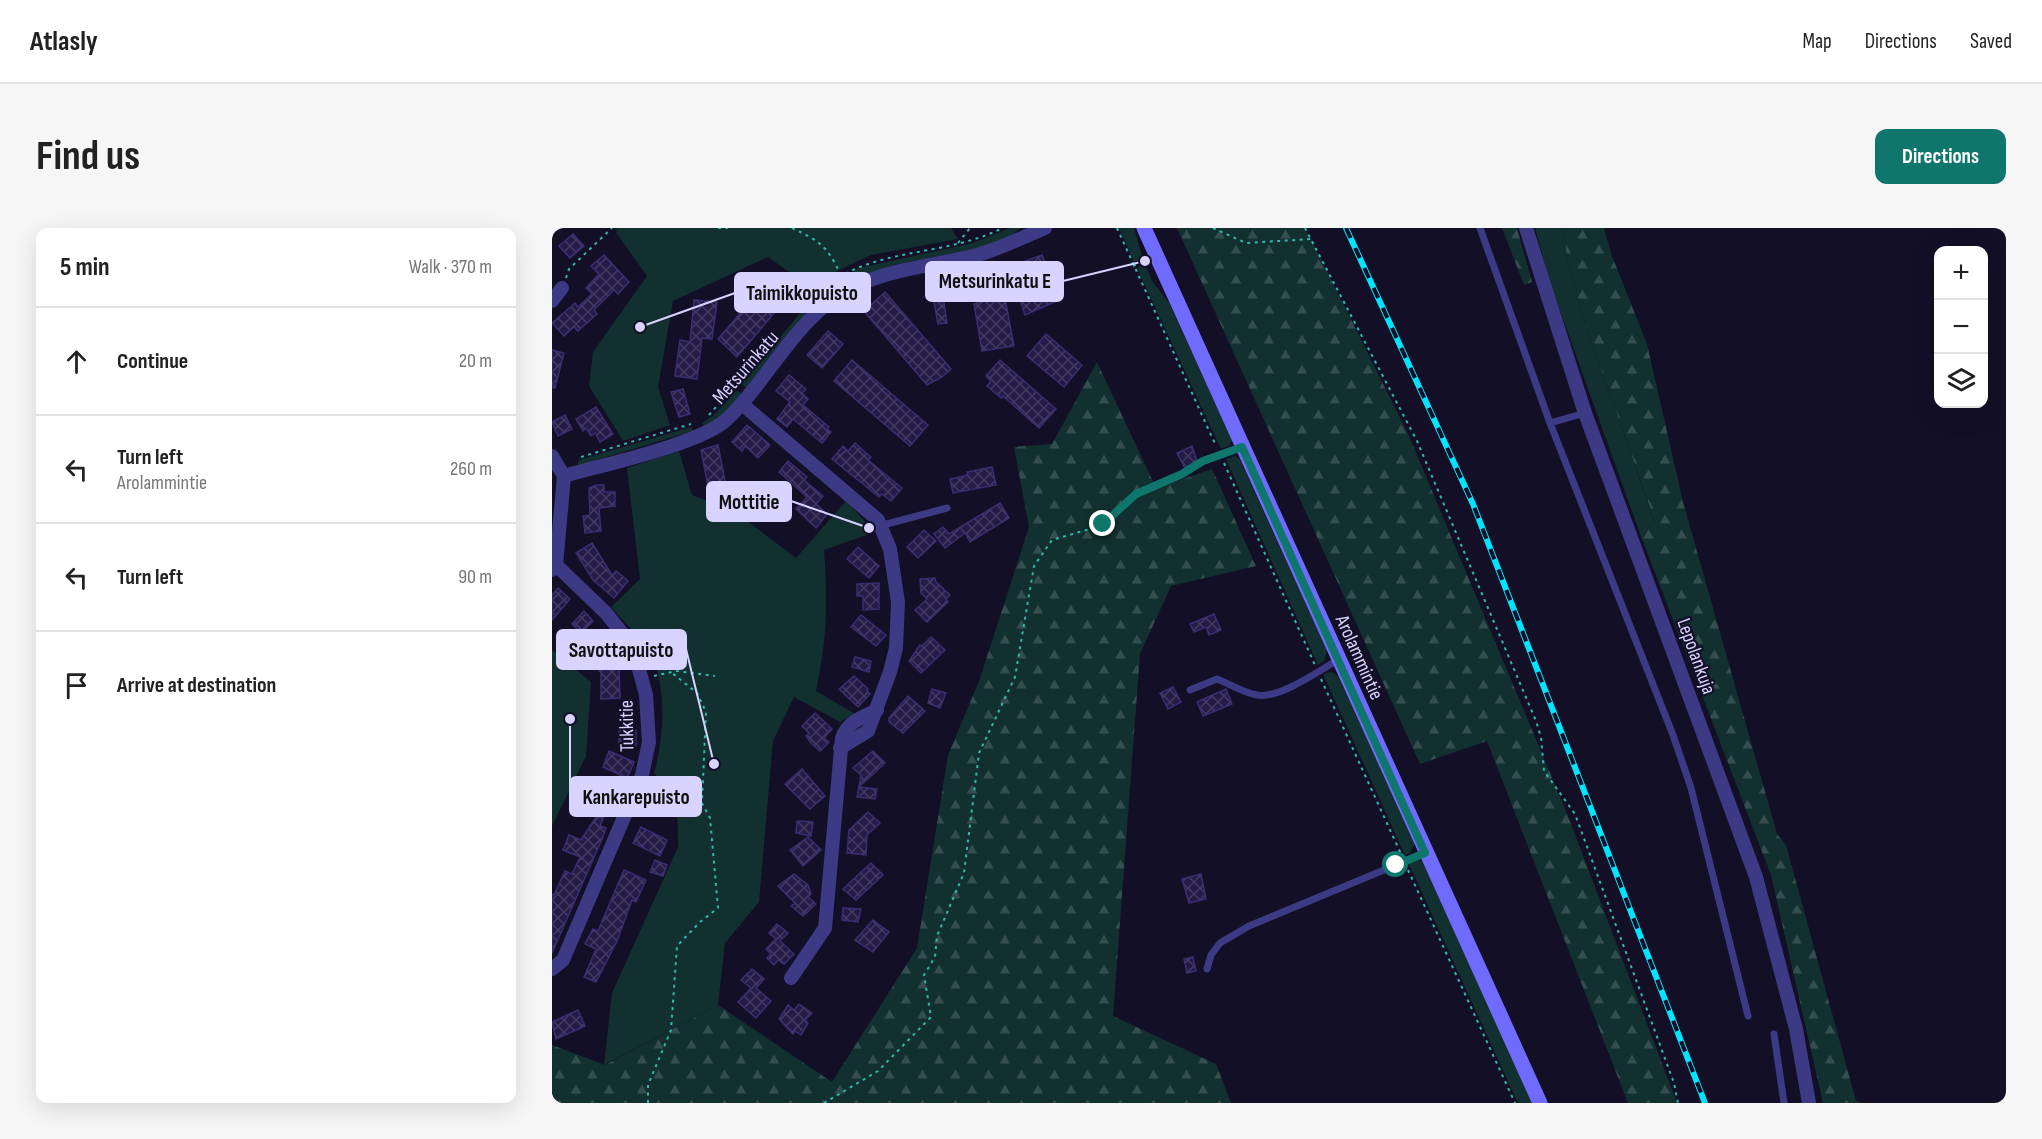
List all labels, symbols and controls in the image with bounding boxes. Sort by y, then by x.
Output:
text: Atlasly [30,25,98,58]
text: Map [1802,29,1832,54]
text: Directions [1865,29,1937,54]
text: Saved [1970,29,2012,54]
button: Directions [1875,129,2006,184]
text: Find us [36,131,140,182]
map controls [1934,246,1988,408]
button: + [1934,246,1988,300]
text: 5 min [60,252,110,283]
text: Walk · 370 m [409,255,492,279]
callout: Metsurinkatu E [926,262,1063,301]
text: Metsurinkatu E [939,269,1051,294]
callout: Taimikkopuisto [735,273,870,312]
text: Taimikkopuisto [746,281,858,306]
button: − [1934,300,1988,354]
street label: Metsurinkatu [707,326,784,409]
icon: ahead [60,345,93,378]
text: Continue [117,348,188,375]
text: 20 m [459,349,492,373]
button: layers [1934,354,1988,408]
text: Turn left [117,444,183,471]
icon: left [60,453,93,486]
text: 260 m [450,457,492,481]
text: Arolammintie [117,471,207,495]
callout: Mottitie [707,482,791,521]
text: Mottitie [719,490,779,515]
route end [1089,510,1115,536]
icon: left [60,561,93,594]
text: Turn left [117,564,183,591]
text: 90 m [458,565,492,589]
street label: Arolammintie [1329,610,1388,703]
street label: Lepolankuja [1671,615,1721,698]
callout: Savottapuisto [557,630,686,669]
text: Savottapuisto [569,638,673,663]
icon: arrive [60,669,93,702]
text: Arrive at destination [117,672,276,699]
street label: Tukkitie [615,700,639,752]
callout: Kankarepuisto [570,777,701,816]
text: Kankarepuisto [582,785,690,810]
route start [1382,851,1408,877]

